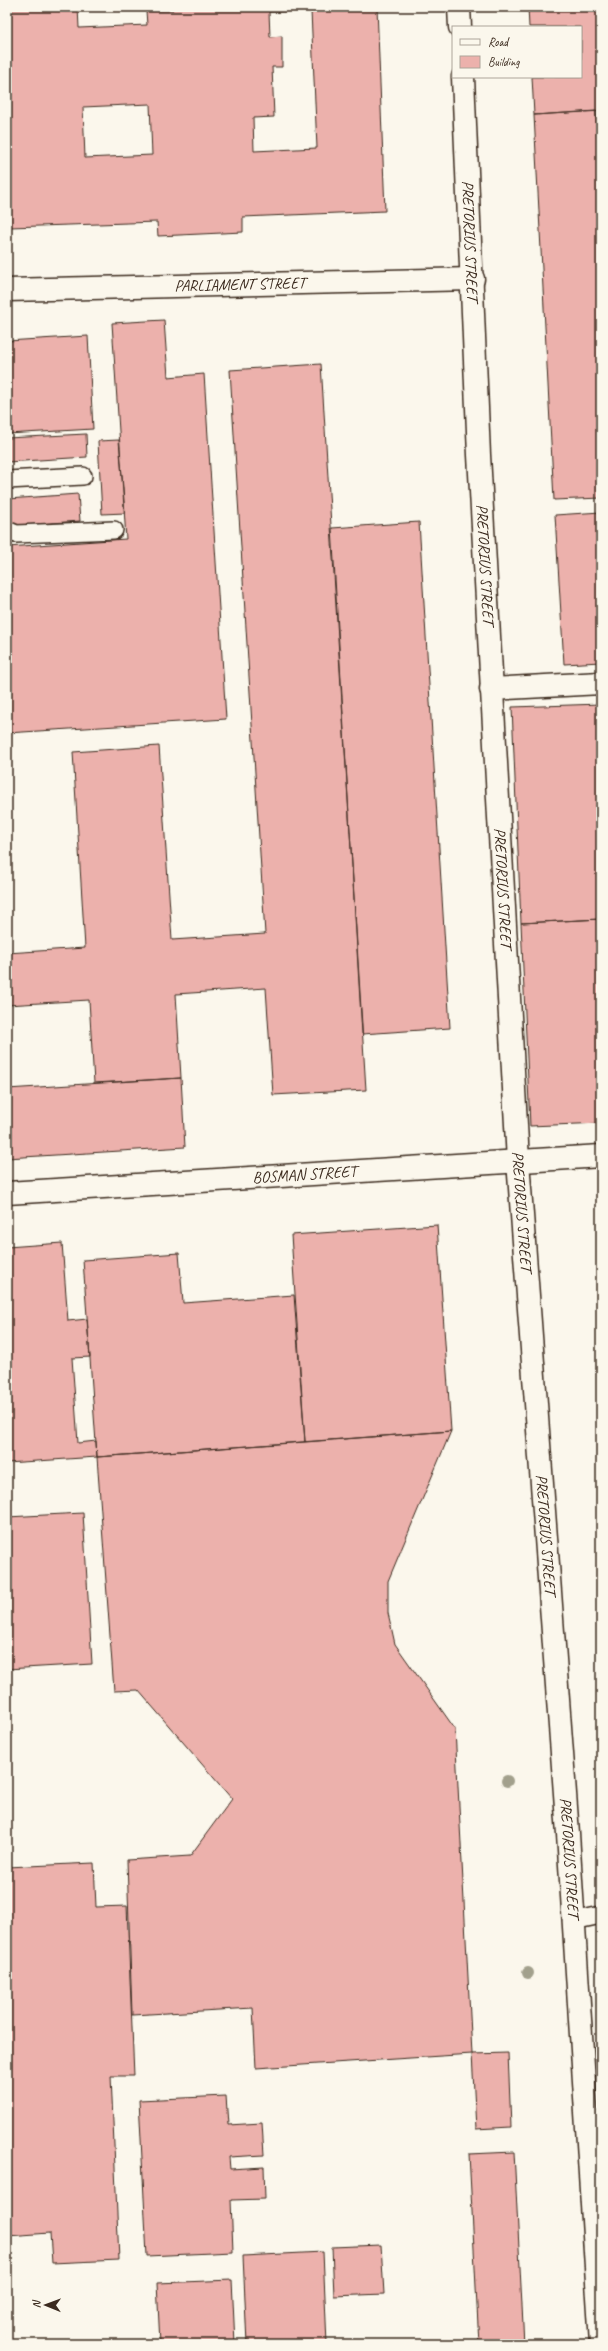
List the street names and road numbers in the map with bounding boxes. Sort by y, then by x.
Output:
street label: PRETORIUS STREET [457,180,483,306]
street label: PARLIAMENT STREET [174,273,309,296]
street label: PRETORIUS STREET [472,504,499,630]
street label: PRETORIUS STREET [490,827,516,953]
street label: PRETORIUS STREET [507,1151,537,1277]
street label: BOSMAN STREET [252,1161,361,1188]
street label: PRETORIUS STREET [531,1474,561,1600]
street label: PRETORIUS STREET [555,1797,584,1923]

